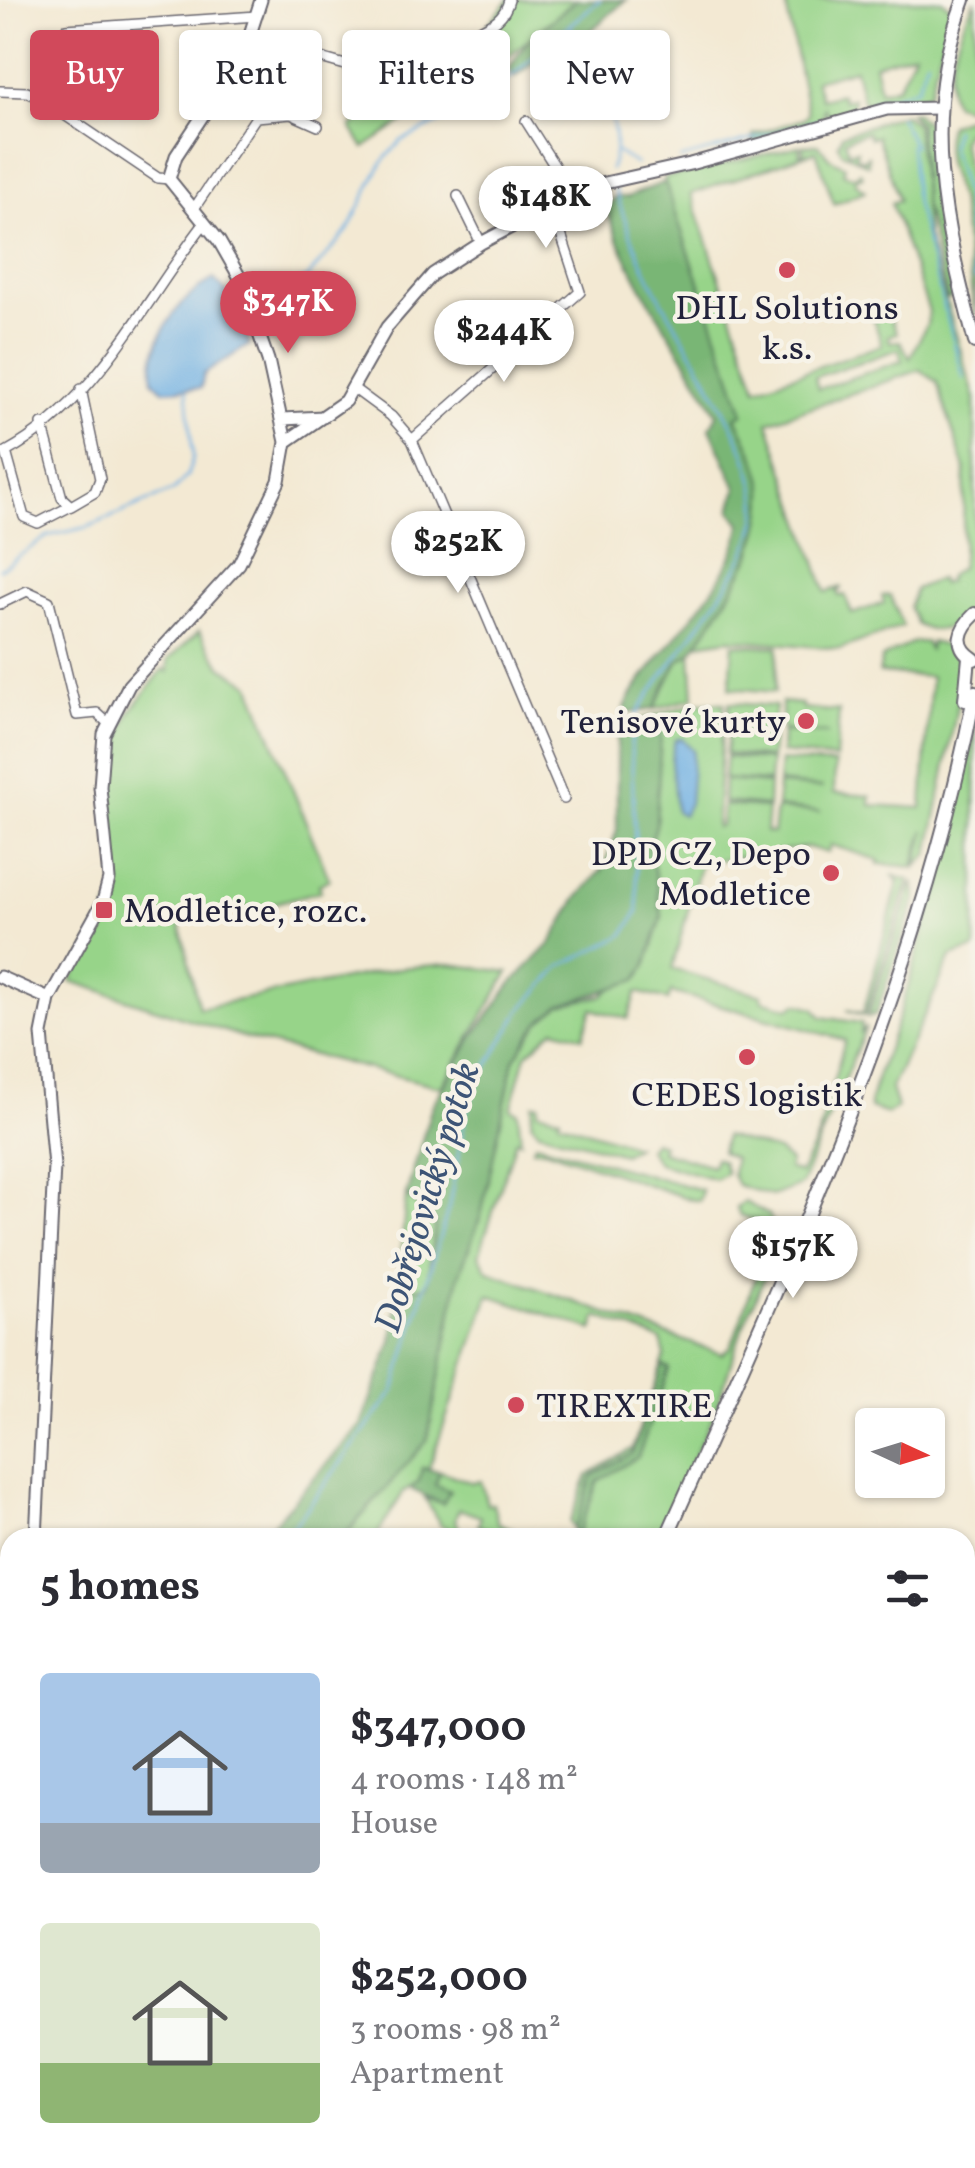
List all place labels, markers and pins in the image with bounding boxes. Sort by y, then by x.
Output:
pin: $148K [476,166,616,251]
marker: DHL Solutions k.s. [776,259,798,281]
pin: $347K [218,271,358,356]
place label: DHL Solutions k.s. [675,286,899,374]
pin: $244K [434,300,574,385]
pin: $252K [388,511,528,596]
place label: Tenisové kurty [560,700,786,748]
marker: Tenisové kurty [795,710,817,732]
place label: DPD CZ, Depo Modletice [591,832,811,920]
marker: DPD CZ, Depo Modletice [820,862,842,884]
place label: Modletice, rozc. [124,889,367,937]
marker: Modletice, rozc. [93,899,115,921]
marker: CEDES logistik [736,1046,758,1068]
place label: CEDES logistik [631,1073,863,1121]
pin: $157K [723,1216,863,1301]
place label: TIREXTIRE [536,1384,713,1432]
marker: TIREXTIRE [505,1394,527,1416]

